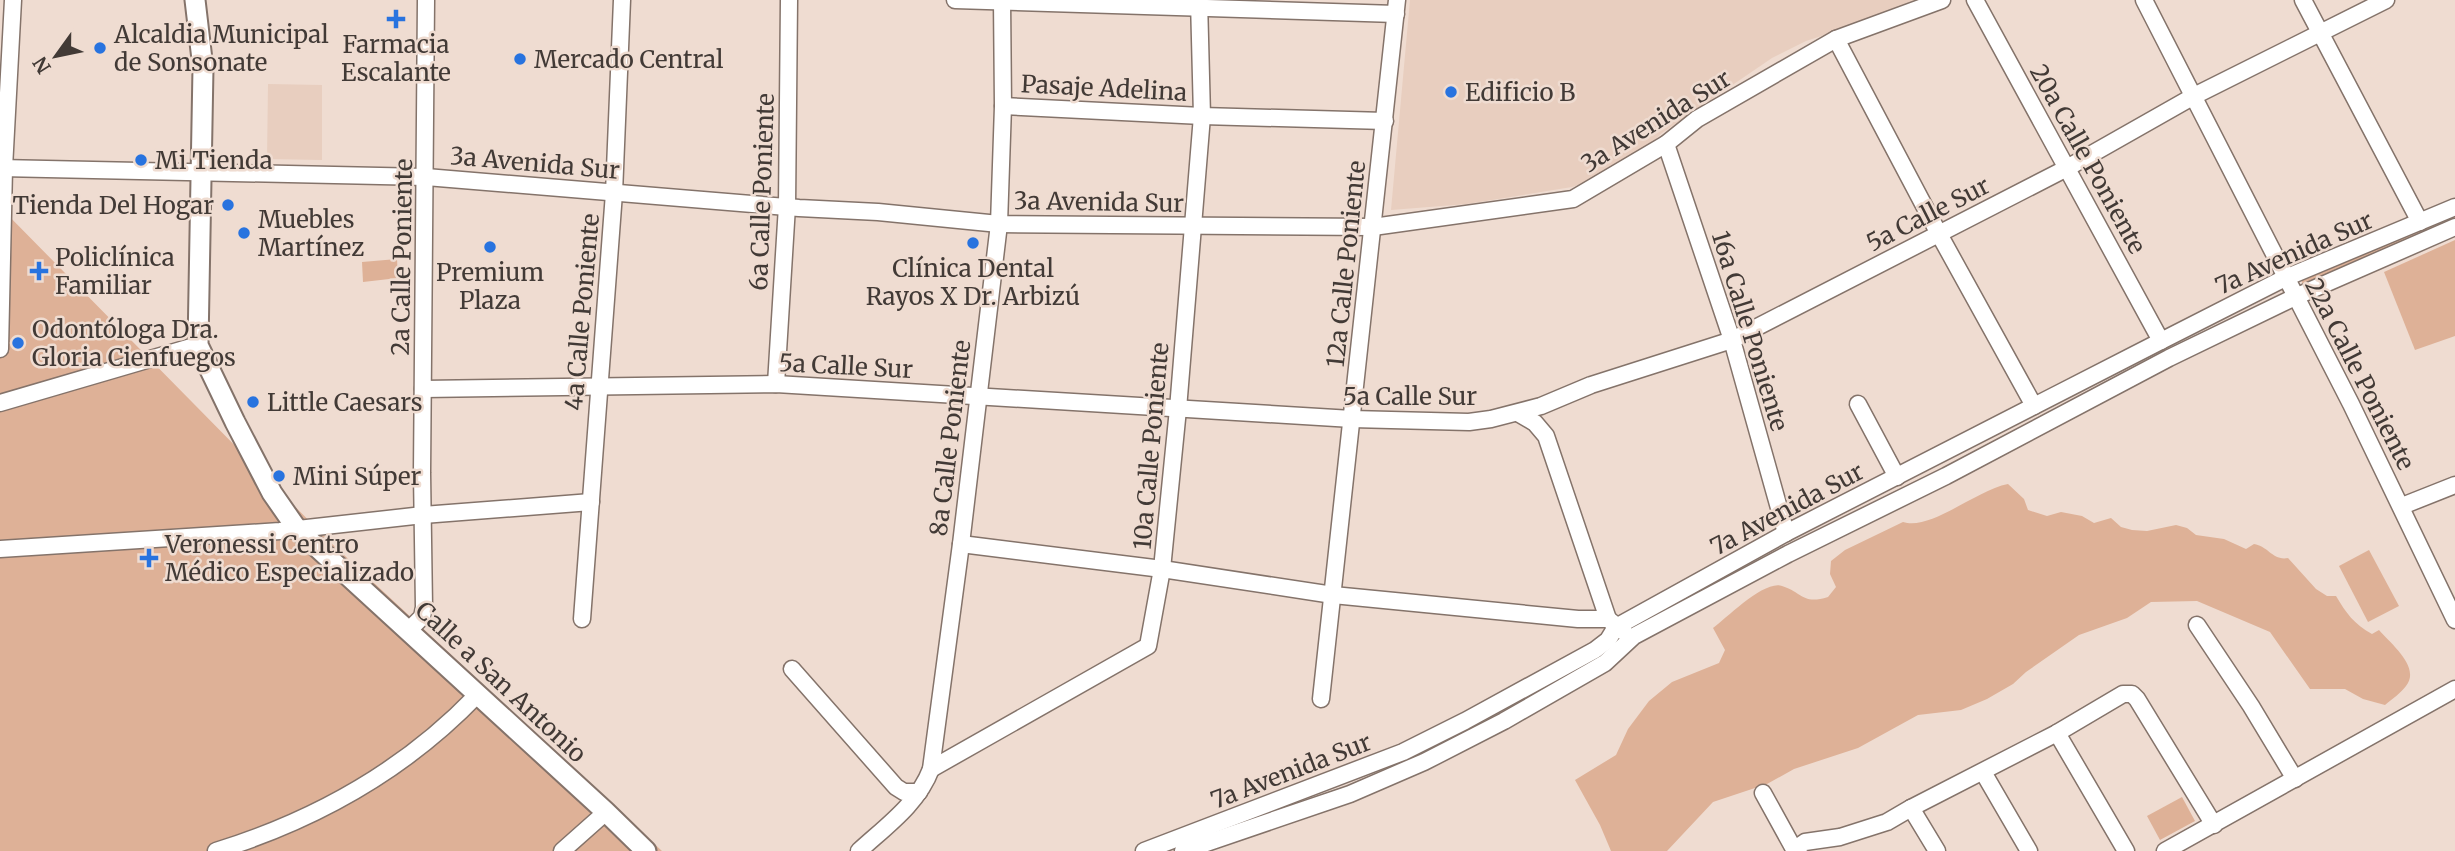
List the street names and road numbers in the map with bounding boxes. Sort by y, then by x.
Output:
street label: 20a Calle Poniente [2023,59,2153,259]
street label: 3a Avenida Sur [1576,63,1737,179]
street label: Pasaje Adelina [1020,68,1188,108]
street label: 6a Calle Poniente [743,93,781,291]
street label: 3a Avenida Sur [449,140,621,186]
street label: 2a Calle Poniente [385,158,419,356]
street label: 12a Calle Poniente [1320,159,1372,369]
street label: 5a Calle Sur [1861,170,1995,258]
street label: 3a Avenida Sur [1014,185,1185,219]
street label: 7a Avenida Sur [2210,204,2378,302]
street label: 4a Calle Poniente [558,212,606,412]
street label: 16a Calle Poniente [1705,227,1795,435]
street label: 22a Calle Poniente [2298,273,2422,475]
street label: 8a Calle Poniente [923,338,977,538]
street label: 10a Calle Poniente [1127,341,1175,551]
street label: 5a Calle Sur [778,347,914,385]
street label: 5a Calle Sur [1343,381,1477,412]
street label: 7a Avenida Sur [1705,456,1869,562]
street label: Calle a San Antonio [409,595,593,769]
street label: 7a Avenida Sur [1207,726,1376,816]

